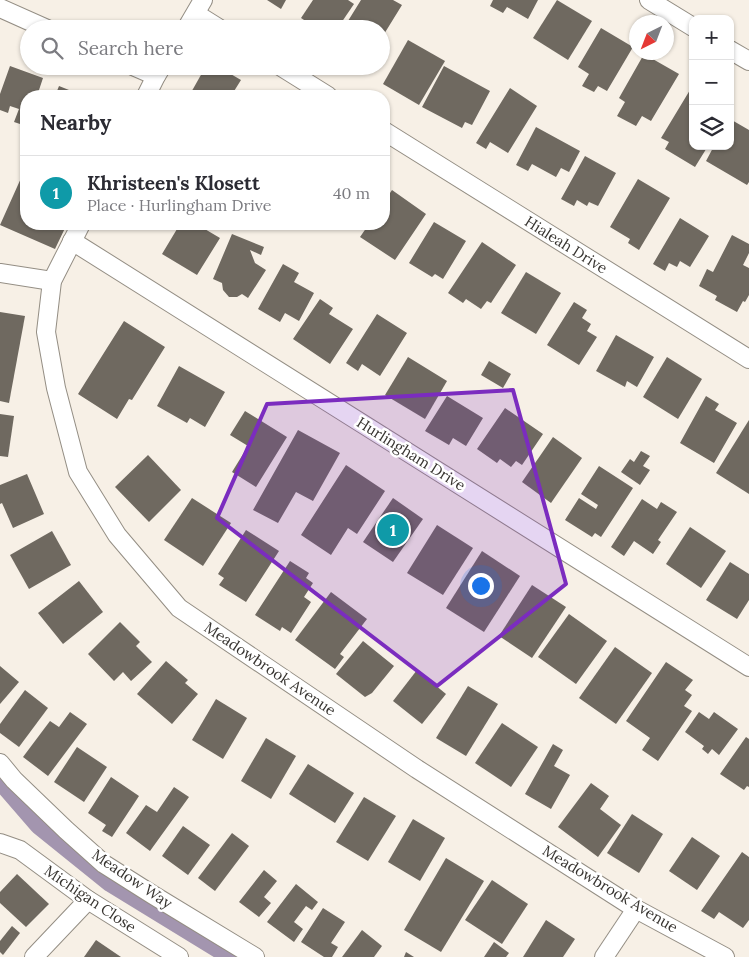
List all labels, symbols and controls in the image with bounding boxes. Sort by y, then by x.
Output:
north arrow [629,15,674,60]
map controls [689,15,734,150]
button: + [689,15,734,60]
search box [20,20,390,75]
icon: search [38,34,66,62]
text: Search here [78,36,184,60]
button: − [689,60,734,105]
button: layers [689,105,734,150]
text: Nearby [40,109,111,136]
text: Khristeen's Klosett [87,171,260,195]
text: 1 [53,183,59,203]
text: 40 m [333,183,370,203]
text: Place · Hurlingham Drive [87,195,271,215]
street label: Hialeah Drive [521,212,611,278]
street label: Hurlingham Drive [353,413,469,495]
pin: 1 [377,511,409,549]
your location [468,573,494,599]
street label: Meadowbrook Avenue [201,617,340,720]
street label: Meadowbrook Avenue [539,841,681,937]
street label: Meadow Way [88,845,176,912]
street label: Michigan Close [41,861,140,936]

